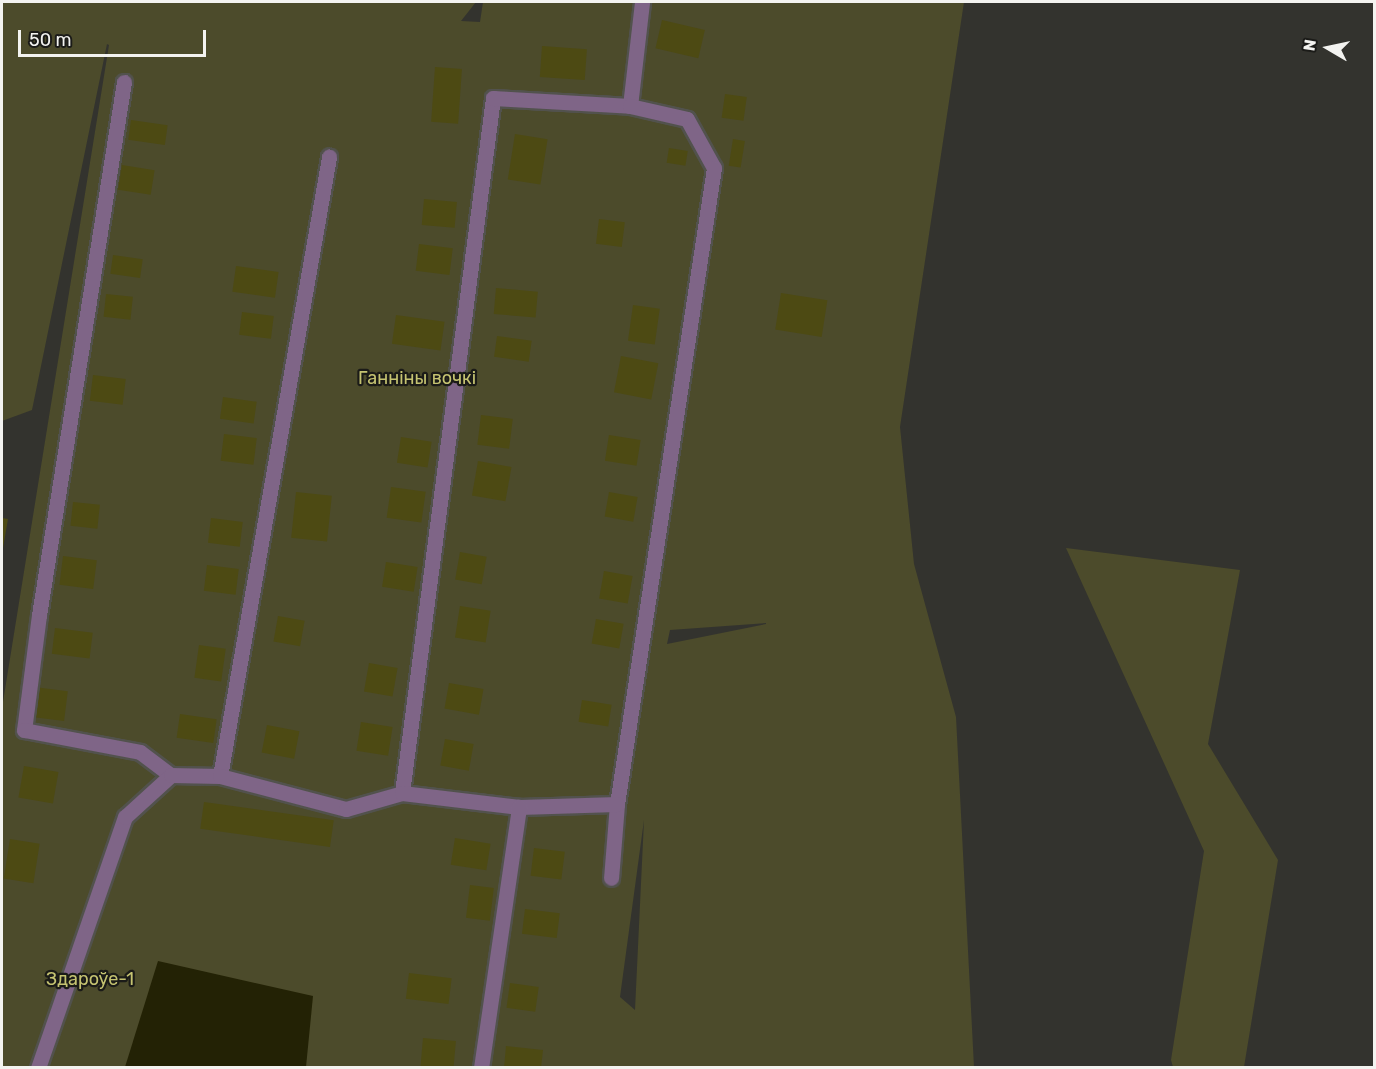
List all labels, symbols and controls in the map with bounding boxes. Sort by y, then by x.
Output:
scale bar [21,18,208,56]
north arrow [1298,18,1358,78]
text: 50 m [29,29,72,51]
text: N [1299,38,1320,52]
park label: Ганніны вочкі [358,367,476,389]
park label: Здароўе-1 [46,968,134,990]

